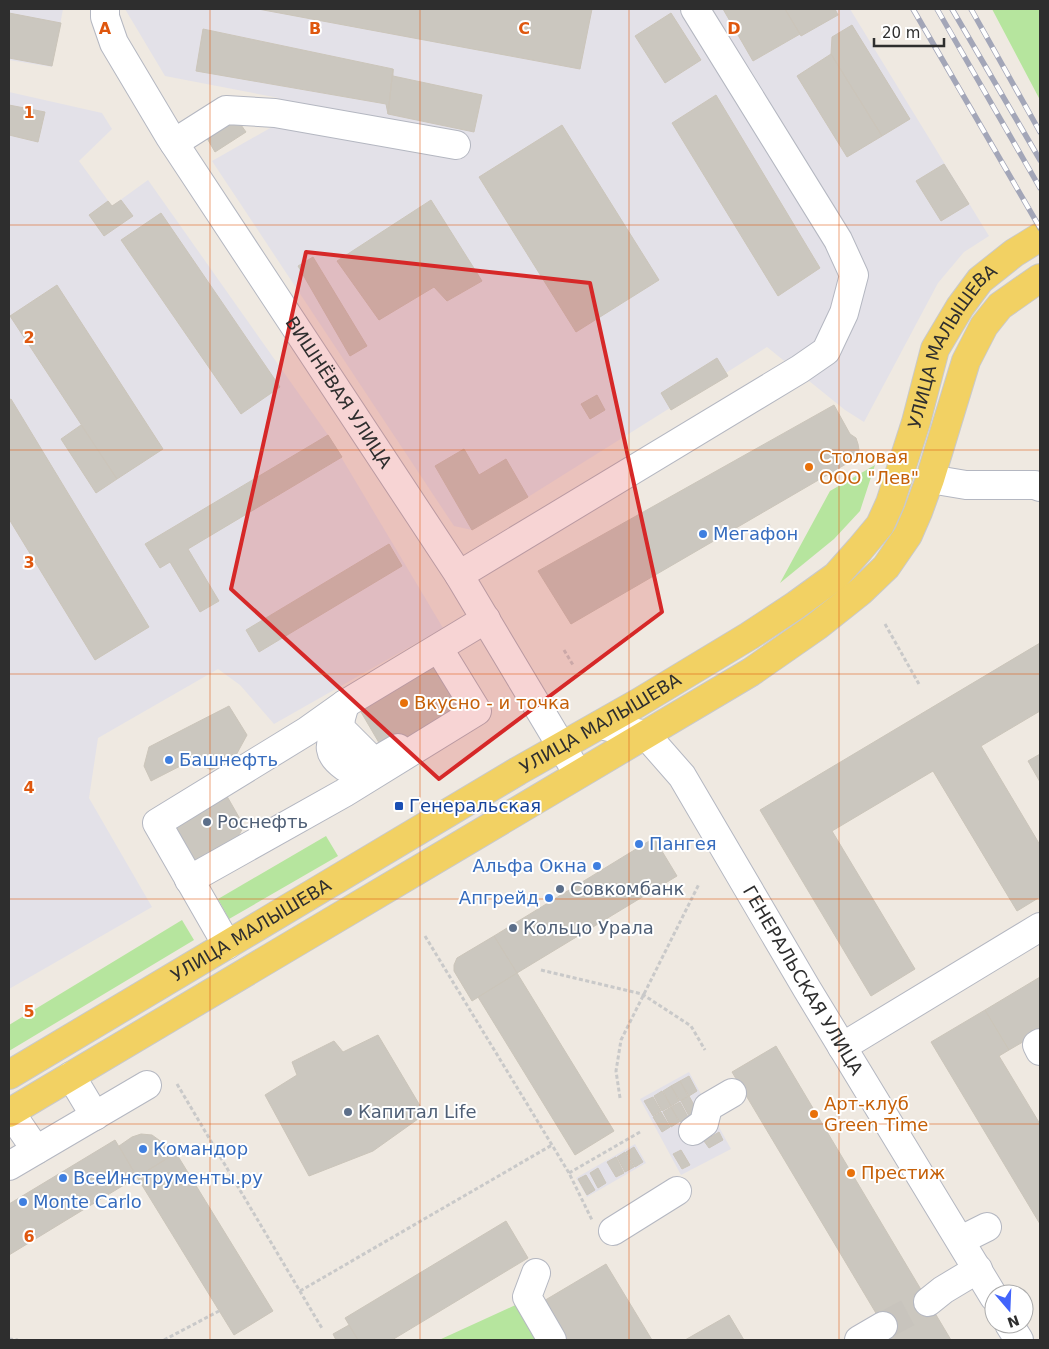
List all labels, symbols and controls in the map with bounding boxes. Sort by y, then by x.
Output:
scale bar [874,15,944,47]
text: A [99,19,112,38]
text: B [309,19,321,38]
text: C [518,19,530,38]
text: D [727,19,741,38]
text: 20 m [882,24,920,42]
text: 1 [23,103,35,122]
street label: УЛИЦА МАЛЫШЕВА [904,259,1001,431]
street label: ВИШНЁВАЯ УЛИЦА [281,312,397,473]
text: 2 [23,328,35,347]
place label: Столовая ООО "Лев" [819,446,919,488]
marker: Столовая ООО "Лев" [803,461,815,473]
place label: Мегафон [713,523,798,544]
marker: Мегафон [697,528,709,540]
text: 3 [23,553,35,572]
street label: УЛИЦА МАЛЫШЕВА [516,668,685,778]
place label: Вкусно - и точка [414,692,570,713]
marker: Вкусно - и точка [398,697,410,709]
place label: Башнефть [179,749,278,770]
marker: Башнефть [163,754,175,766]
text: 4 [23,778,35,797]
place label: Генеральская [409,795,541,816]
marker: Генеральская [393,800,405,812]
place label: Роснефть [217,811,308,832]
marker: Роснефть [201,816,213,828]
place label: Пангея [649,833,717,854]
marker: Пангея [633,838,645,850]
place label: Альфа Окна [473,855,587,876]
marker: Альфа Окна [591,860,603,872]
street label: УЛИЦА МАЛЫШЕВА [167,874,335,986]
place label: Совкомбанк [570,878,685,899]
street label: ГЕНЕРАЛЬСКАЯ УЛИЦА [739,882,868,1079]
marker: Совкомбанк [554,883,566,895]
place label: Апгрейд [459,887,539,908]
marker: Апгрейд [543,892,555,904]
place label: Кольцо Урала [523,917,654,938]
marker: Кольцо Урала [507,922,519,934]
text: 5 [23,1002,35,1021]
place label: Арт-клуб Green Time [824,1093,928,1135]
place label: Капитал Life [358,1101,476,1122]
marker: Капитал Life [342,1106,354,1118]
marker: Арт-клуб Green Time [808,1108,820,1120]
place label: Командор [153,1138,248,1159]
marker: Командор [137,1143,149,1155]
place label: Престиж [861,1162,945,1183]
place label: ВсеИнструменты.ру [73,1167,263,1188]
marker: Престиж [845,1167,857,1179]
marker: ВсеИнструменты.ру [57,1172,69,1184]
place label: Monte Carlo [33,1191,142,1212]
marker: Monte Carlo [17,1196,29,1208]
text: 6 [23,1227,35,1246]
north arrow [984,1284,1034,1334]
text: N [1005,1312,1021,1331]

